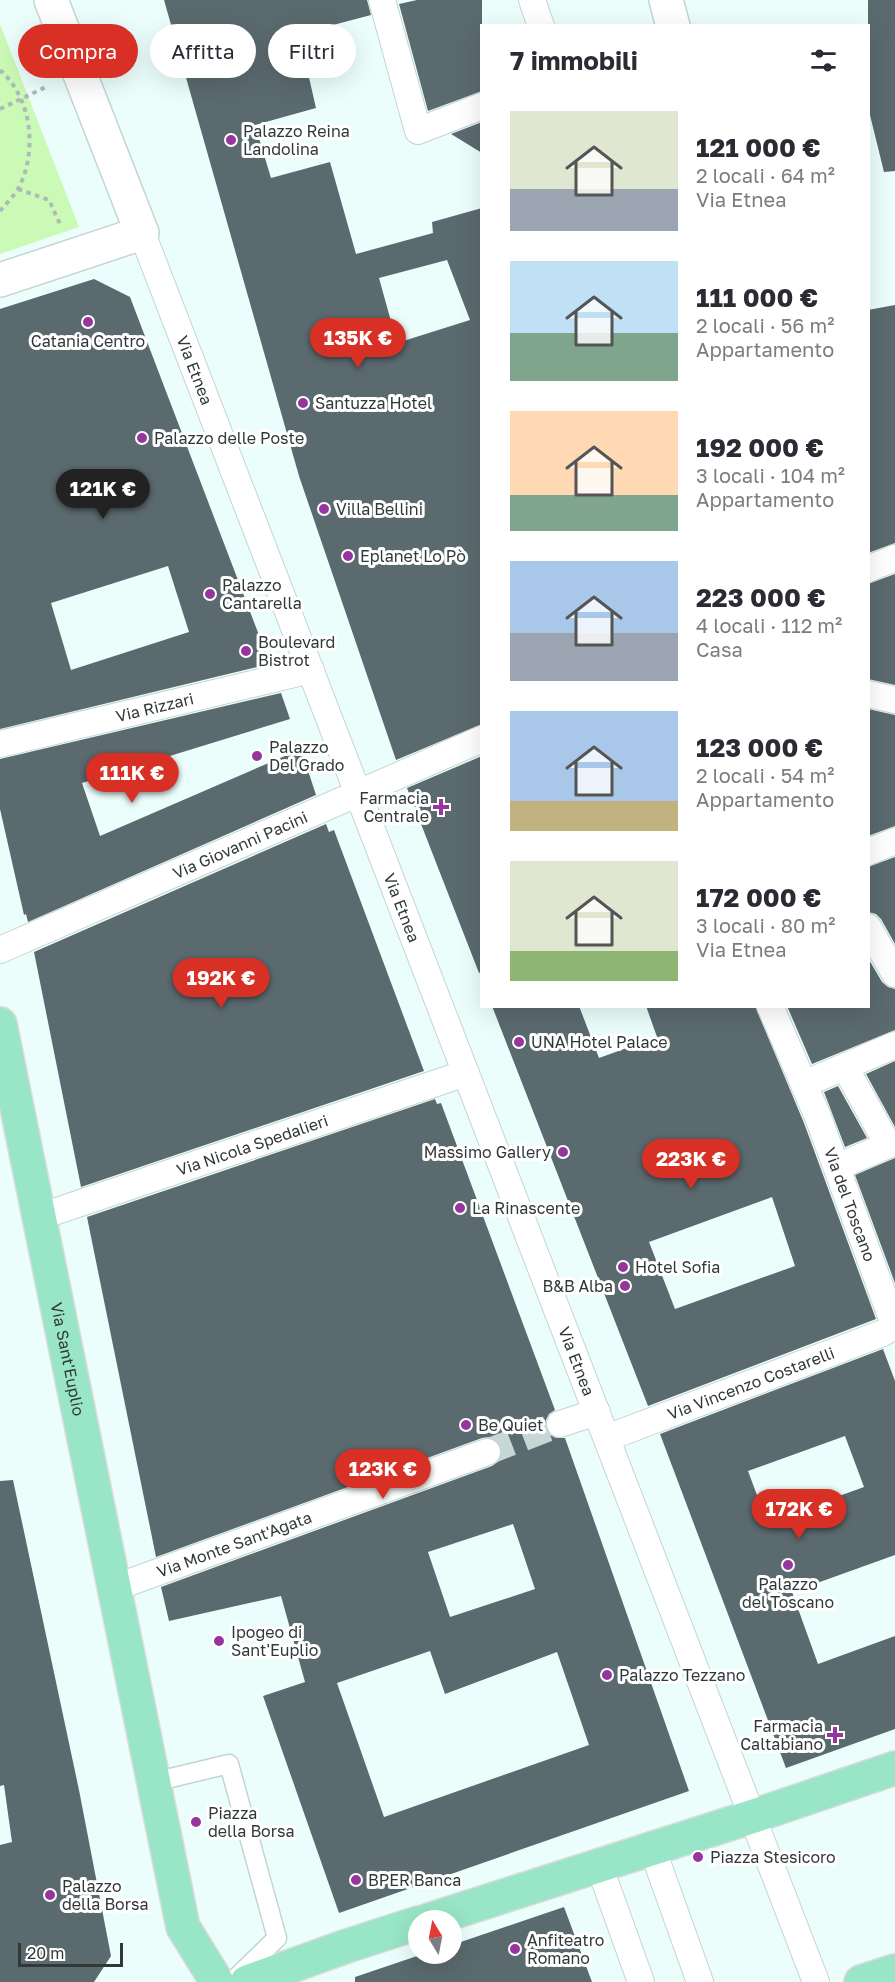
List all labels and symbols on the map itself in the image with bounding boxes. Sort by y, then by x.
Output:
place label: Palazzo Reina Landolina [243,121,350,159]
marker: Palazzo Reina Landolina [224,133,238,147]
marker: Catania Centro [81,315,95,329]
pin: 135K € [309,318,407,369]
place label: Catania Centro [31,331,145,351]
street label: Via Etnea [173,333,217,408]
place label: Santuzza Hotel [315,393,432,413]
marker: Santuzza Hotel [296,396,310,410]
place label: Palazzo delle Poste [154,428,304,448]
marker: Palazzo delle Poste [135,431,149,445]
pin: 121K € [54,469,152,520]
place label: Villa Bellini [336,499,423,519]
marker: Villa Bellini [317,502,331,516]
place label: Eplanet Lo Pò [360,546,466,566]
marker: Eplanet Lo Pò [341,549,355,563]
place label: Palazzo Cantarella [222,575,302,613]
marker: Palazzo Cantarella [203,587,217,601]
place label: Boulevard Bistrot [258,632,335,670]
marker: Boulevard Bistrot [239,644,253,658]
street label: Via Rizzari [114,688,196,726]
place label: Palazzo Del Grado [269,737,344,775]
marker: Palazzo Del Grado [250,749,264,763]
pin: 111K € [83,753,181,804]
place label: Farmacia Centrale [359,788,429,826]
marker: Farmacia Centrale [434,800,448,814]
street label: Via Giovanni Pacini [170,807,310,883]
street label: Via Etnea [380,870,424,945]
pin: 192K € [172,958,270,1009]
place label: UNA Hotel Palace [531,1032,668,1052]
marker: UNA Hotel Palace [512,1035,526,1049]
street label: Via Nicola Spedalieri [174,1110,331,1180]
pin: 223K € [642,1139,740,1190]
place label: Massimo Gallery [424,1142,551,1162]
marker: Massimo Gallery [556,1145,570,1159]
street label: Via del Toscano [820,1145,880,1264]
place label: La Rinascente [472,1198,580,1218]
marker: La Rinascente [453,1201,467,1215]
place label: Hotel Sofia [635,1257,720,1277]
marker: Hotel Sofia [616,1260,630,1274]
place label: B&B Alba [542,1276,613,1296]
marker: B&B Alba [618,1279,632,1293]
street label: Via Sant'Euplio [47,1301,89,1418]
street label: Via Etnea [554,1324,599,1399]
street label: Via Vincenzo Costarelli [665,1342,837,1424]
place label: Be Quiet [478,1415,544,1435]
marker: Be Quiet [459,1418,473,1432]
pin: 123K € [334,1449,432,1500]
pin: 172K € [750,1489,848,1540]
street label: Via Monte Sant'Agata [154,1507,314,1582]
marker: Palazzo del Toscano [781,1558,795,1572]
place label: Palazzo del Toscano [742,1574,834,1612]
place label: Ipogeo di Sant'Euplio [231,1622,318,1660]
marker: Ipogeo di Sant'Euplio [212,1634,226,1648]
place label: Palazzo Tezzano [619,1665,745,1685]
marker: Palazzo Tezzano [600,1668,614,1682]
place label: Farmacia Caltabiano [740,1716,823,1754]
marker: Farmacia Caltabiano [828,1728,842,1742]
place label: Piazza della Borsa [208,1803,294,1841]
marker: Piazza della Borsa [189,1815,203,1829]
place label: Piazza Stesicoro [710,1847,836,1867]
marker: Piazza Stesicoro [691,1850,705,1864]
place label: BPER Banca [368,1870,461,1890]
marker: BPER Banca [349,1873,363,1887]
place label: Palazzo della Borsa [62,1876,148,1914]
marker: Palazzo della Borsa [43,1888,57,1902]
north arrow [408,1910,462,1964]
place label: Anfiteatro Romano [527,1930,604,1968]
scale bar [18,1940,123,1968]
marker: Anfiteatro Romano [508,1942,522,1956]

